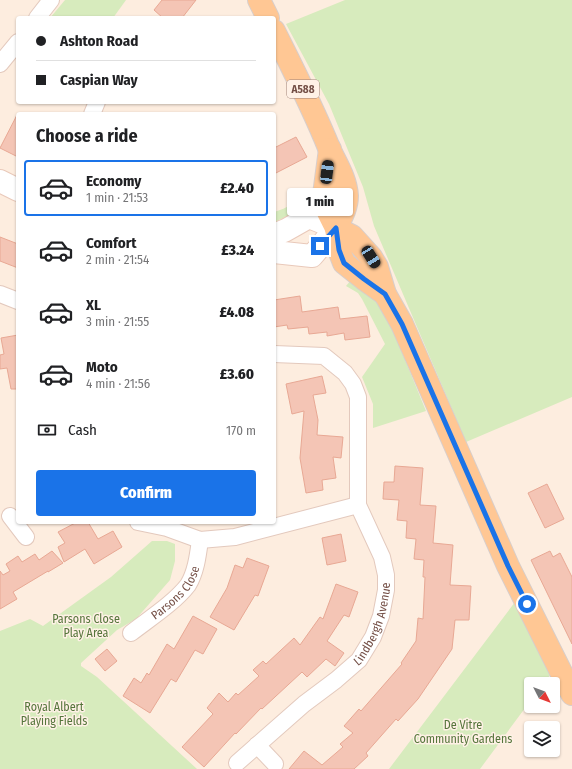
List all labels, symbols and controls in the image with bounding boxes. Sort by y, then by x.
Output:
text: Ashton Road [60,32,138,50]
text: Caspian Way [60,71,138,89]
road number: A588 [287,80,319,98]
text: Choose a ride [36,125,138,147]
car [320,159,334,185]
icon: car [38,170,74,206]
text: Economy [86,172,141,190]
text: £2.40 [220,179,254,197]
callout: 1 min [287,188,353,216]
text: 1 min · 21:53 [86,190,148,205]
text: 1 min [306,194,334,209]
icon: car [38,232,74,268]
text: Comfort [86,234,137,252]
route end [311,237,329,255]
text: £3.24 [221,241,254,259]
car [360,244,382,270]
text: 2 min · 21:54 [86,252,149,267]
icon: car [38,294,74,330]
text: XL [86,296,101,314]
text: £4.08 [219,303,254,321]
text: 3 min · 21:55 [86,314,149,329]
icon: car [38,356,74,392]
text: Moto [86,358,118,376]
text: £3.60 [220,365,254,383]
text: 4 min · 21:56 [86,376,150,391]
icon: cash [36,419,58,441]
text: Cash [68,421,97,439]
text: 170 m [226,423,256,438]
button: Confirm [36,470,256,516]
street label: Parsons Close [148,564,202,622]
street label: Lindbergh Avenue [351,582,393,669]
route start [518,595,536,613]
park label: Parsons Close Play Area [52,612,120,640]
north arrow [524,677,560,713]
map controls [524,677,560,757]
park label: Royal Albert Playing Fields [21,700,87,728]
park label: De Vitre Community Gardens [414,718,512,746]
button: layers [524,721,560,757]

